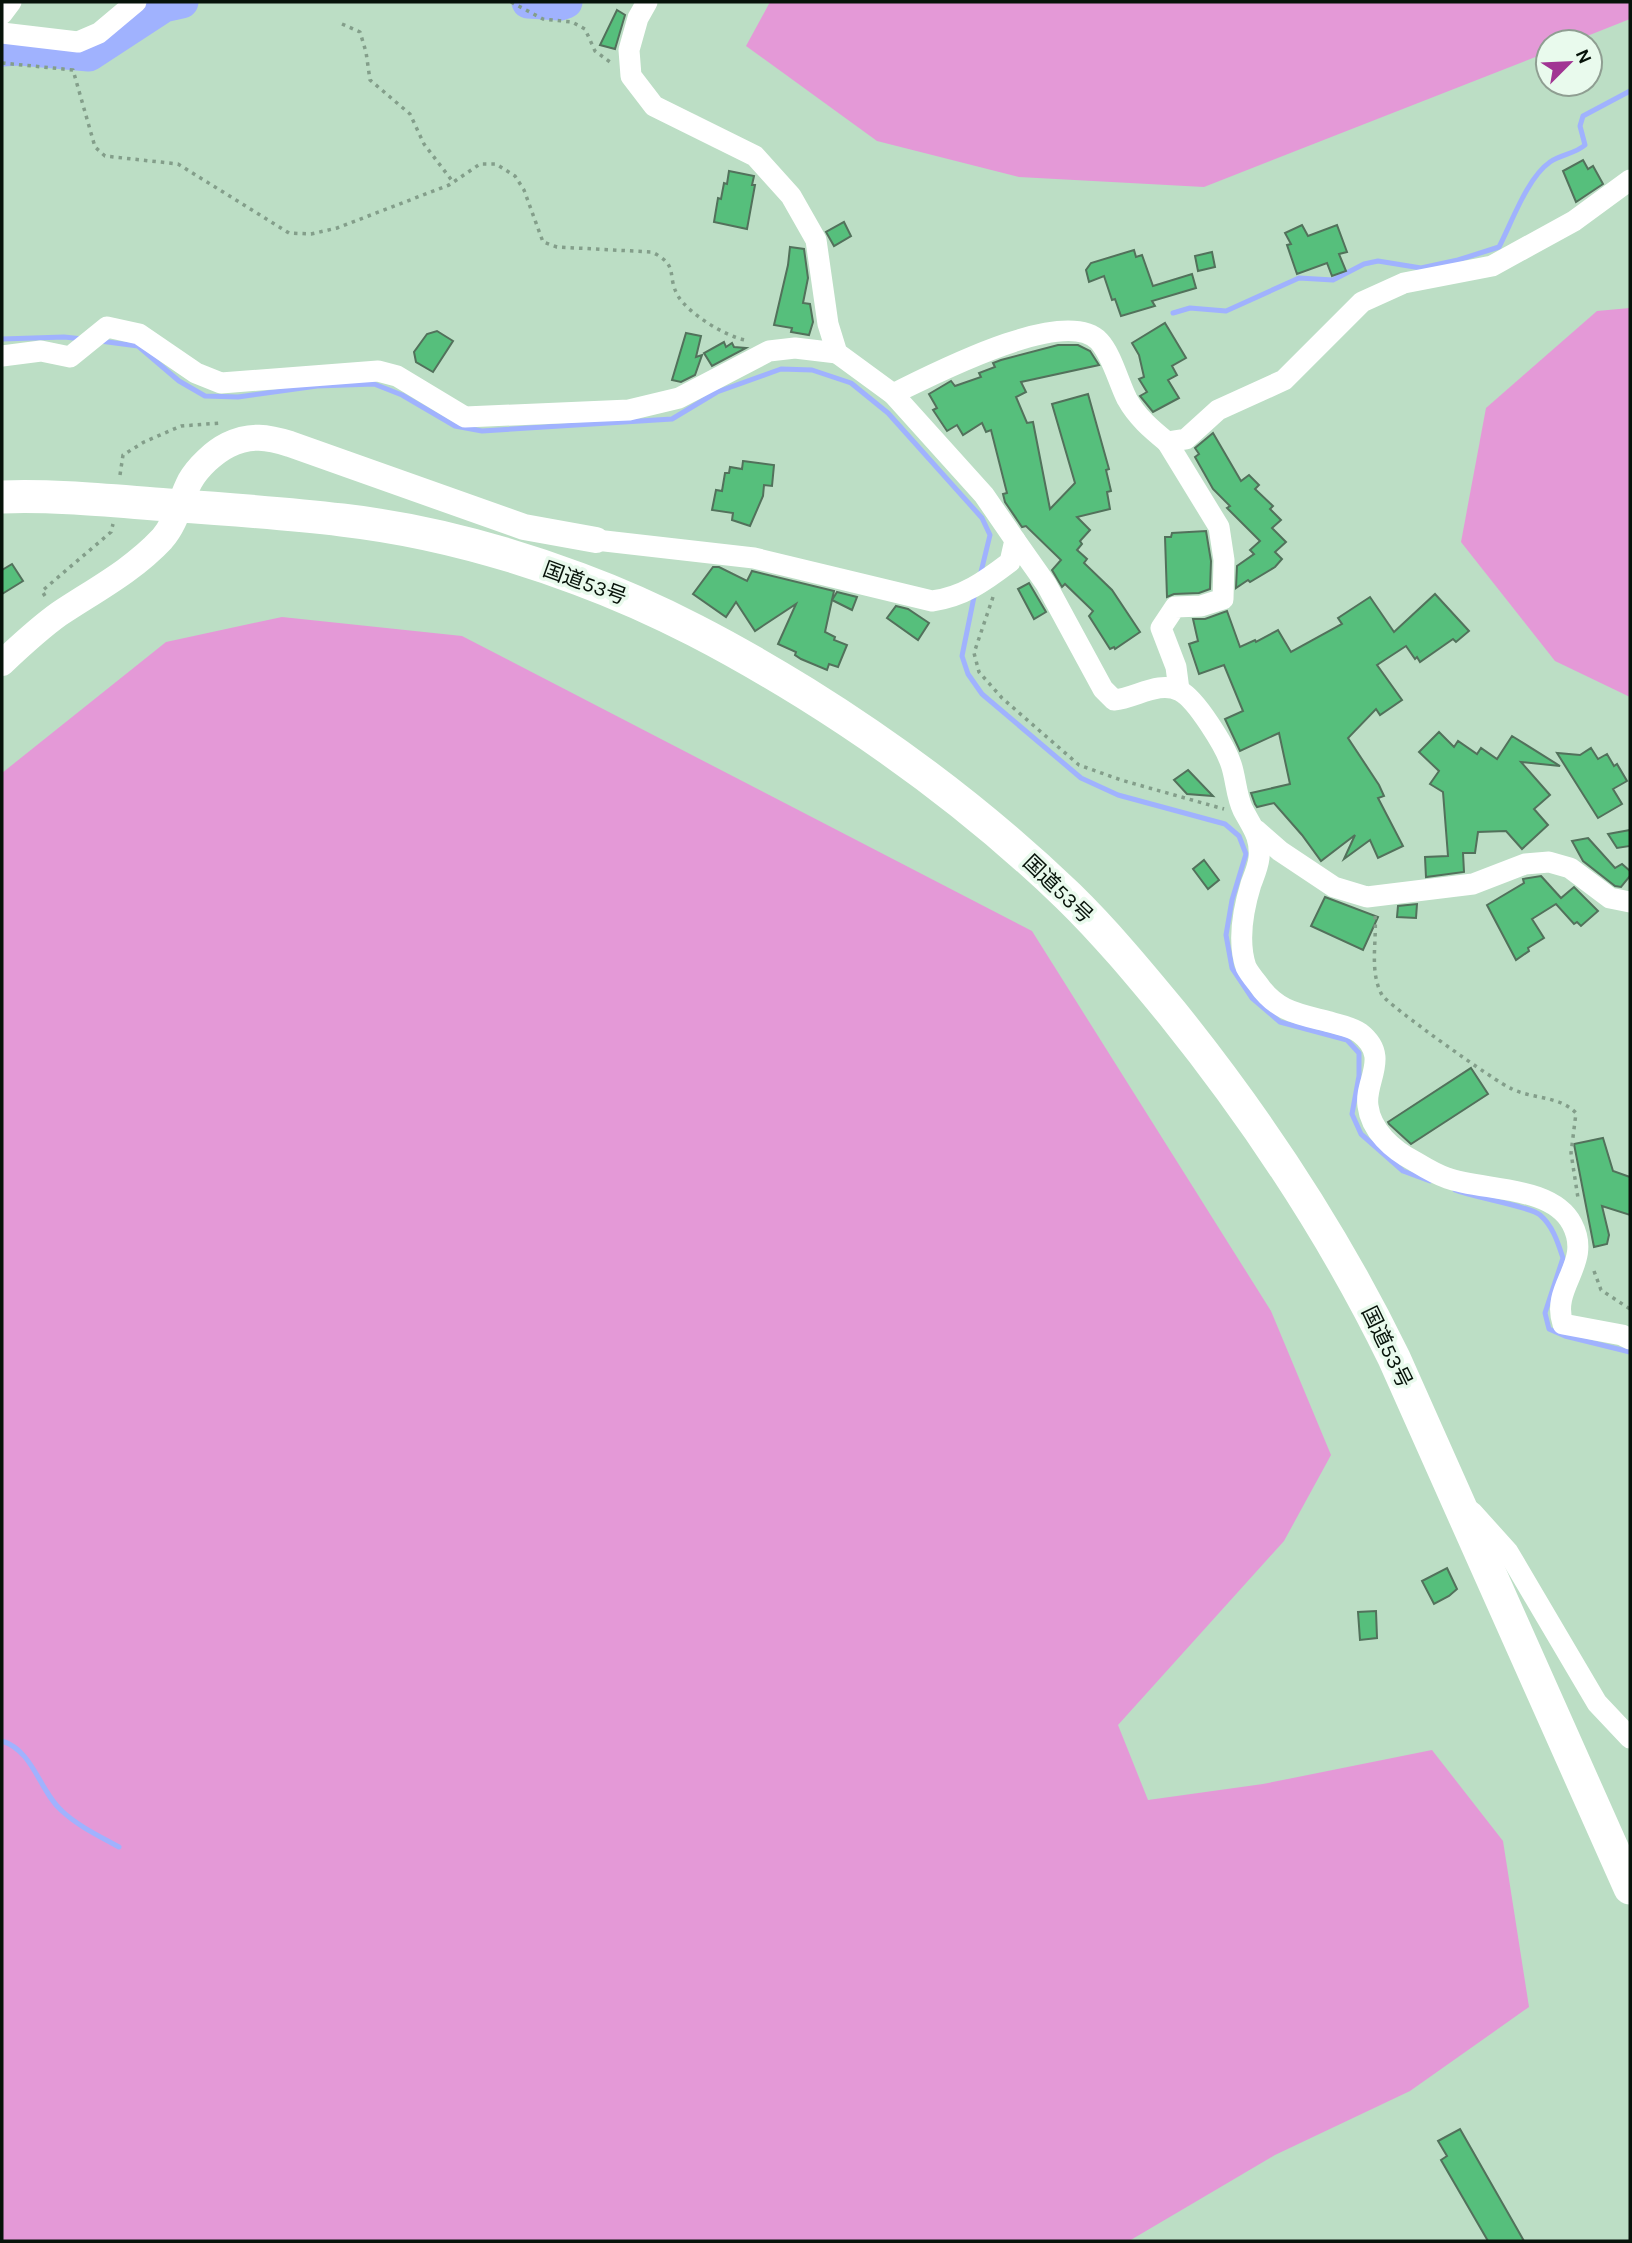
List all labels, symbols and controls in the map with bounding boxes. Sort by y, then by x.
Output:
north arrow [1534,28,1604,98]
text: N [1571,46,1596,67]
street label: 国道53号 [540,557,630,609]
street label: 国道53号 [1018,850,1098,928]
street label: 国道53号 [1357,1303,1417,1391]

